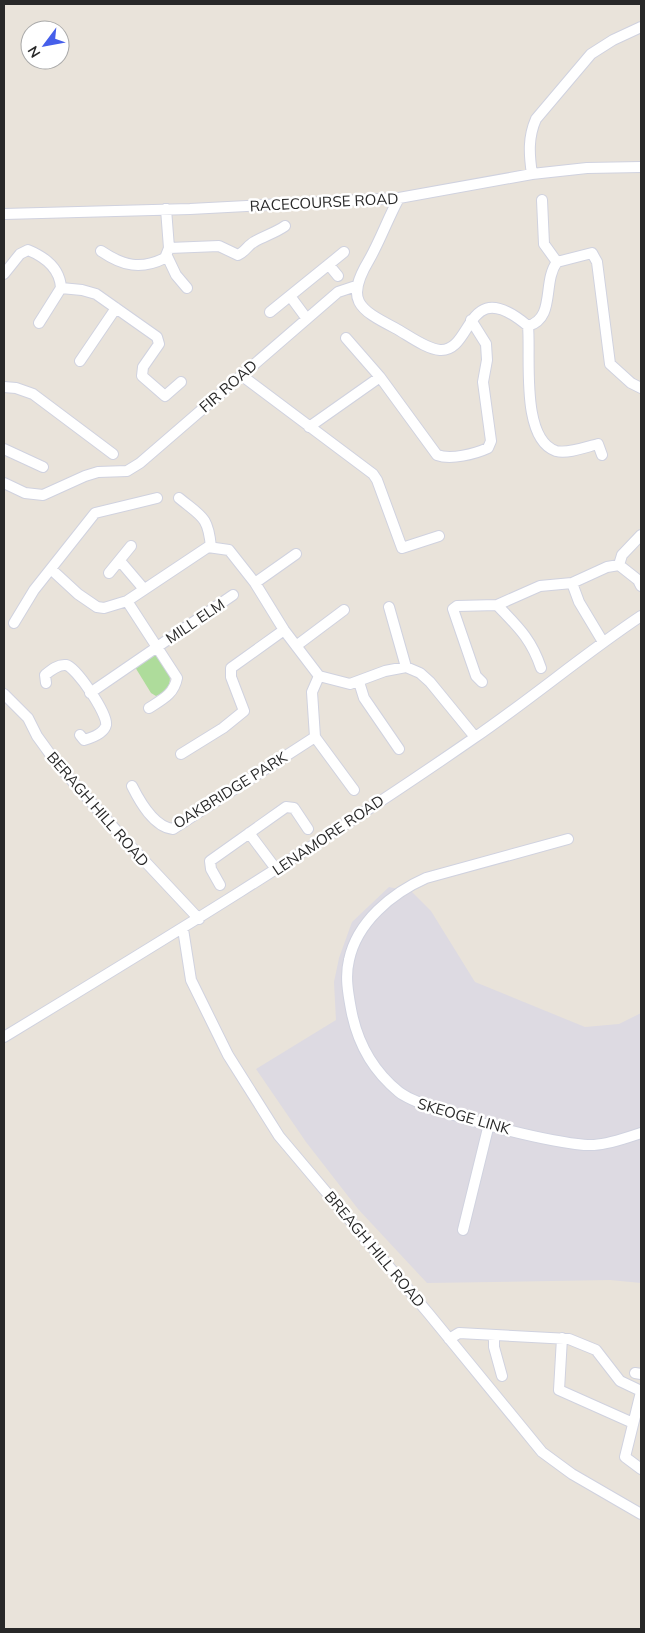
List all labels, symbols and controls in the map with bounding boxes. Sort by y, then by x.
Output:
north arrow [20,20,70,70]
text: N [24,43,44,61]
street label: RACECOURSE ROAD [249,189,399,215]
street label: FIR ROAD [195,356,261,416]
street label: MILL ELM [162,594,228,648]
street label: OAKBRIDGE PARK [169,747,291,833]
street label: BERAGH HILL ROAD [43,748,153,870]
street label: LENAMORE ROAD [268,791,388,879]
street label: SKEOGE LINK [415,1094,513,1138]
street label: BREAGH HILL ROAD [321,1187,429,1311]

